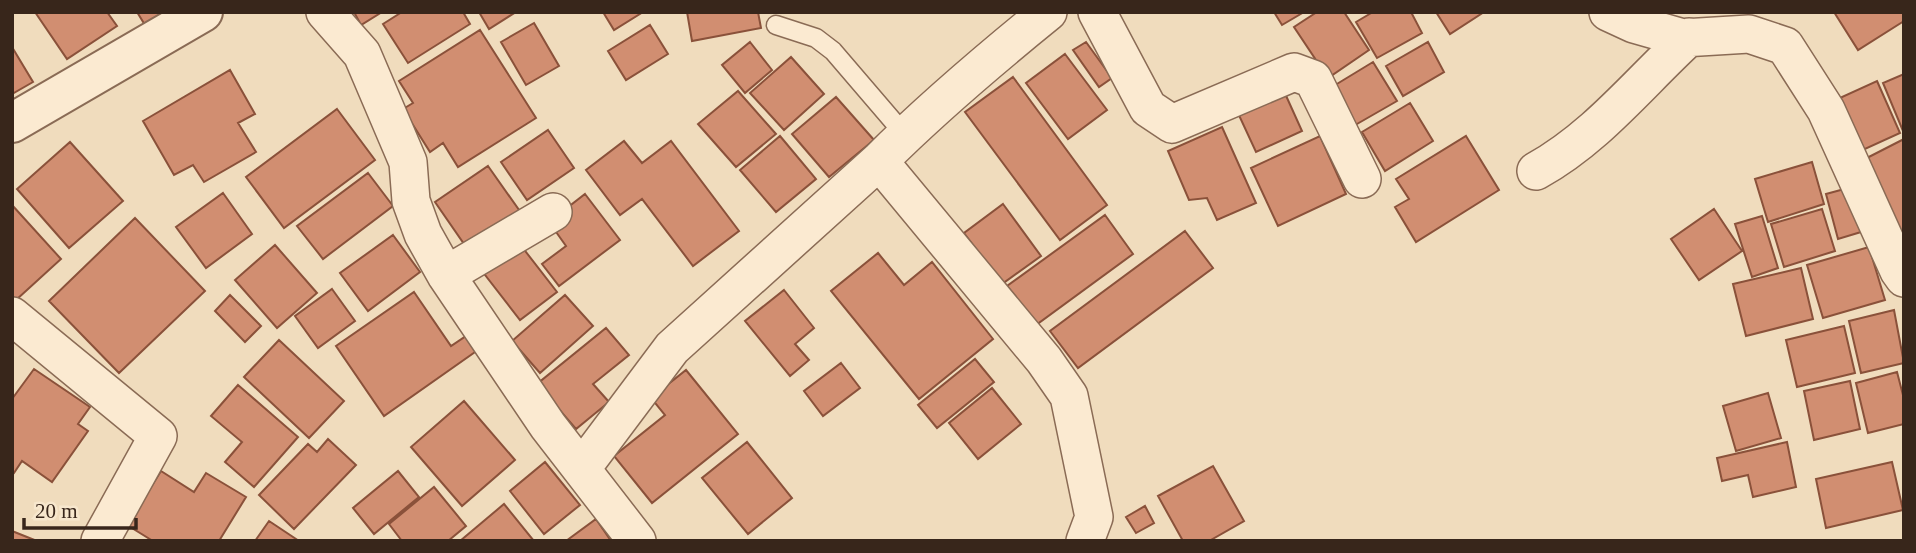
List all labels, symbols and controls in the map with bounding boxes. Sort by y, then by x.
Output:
scale bar [24,486,136,530]
text: 20 m [35,499,78,523]

